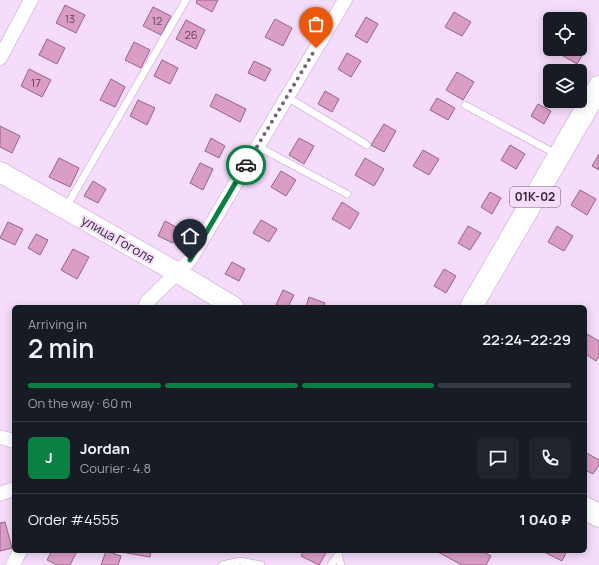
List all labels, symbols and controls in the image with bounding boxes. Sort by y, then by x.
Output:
pin [299,7.0,333,48]
house number: 13 [65,11,75,26]
map controls [543,12,587,108]
button: locate [543,12,587,56]
house number: 12 [152,13,162,28]
icon: bag [305,13,327,35]
house number: 26 [184,27,198,42]
button: layers [543,64,587,108]
house number: 17 [31,75,41,90]
courier [226,145,266,185]
icon: car [235,154,257,176]
road number: 01К-02 [510,187,560,207]
street label: улица Гоголя [78,211,158,267]
pin [173,219,207,260]
icon: home [179,225,201,247]
text: Arriving in [28,315,87,333]
text: 22:24–22:29 [482,329,571,350]
text: 2 min [28,330,94,366]
text: On the way · 60 m [28,394,132,412]
button: chat [477,437,519,479]
button: phone [529,437,571,479]
text: Jordan [80,438,130,459]
text: J [45,447,53,468]
text: Courier · 4.8 [80,459,151,477]
text: Order #4555 [28,509,119,530]
text: 1 040 ₽ [519,509,571,530]

